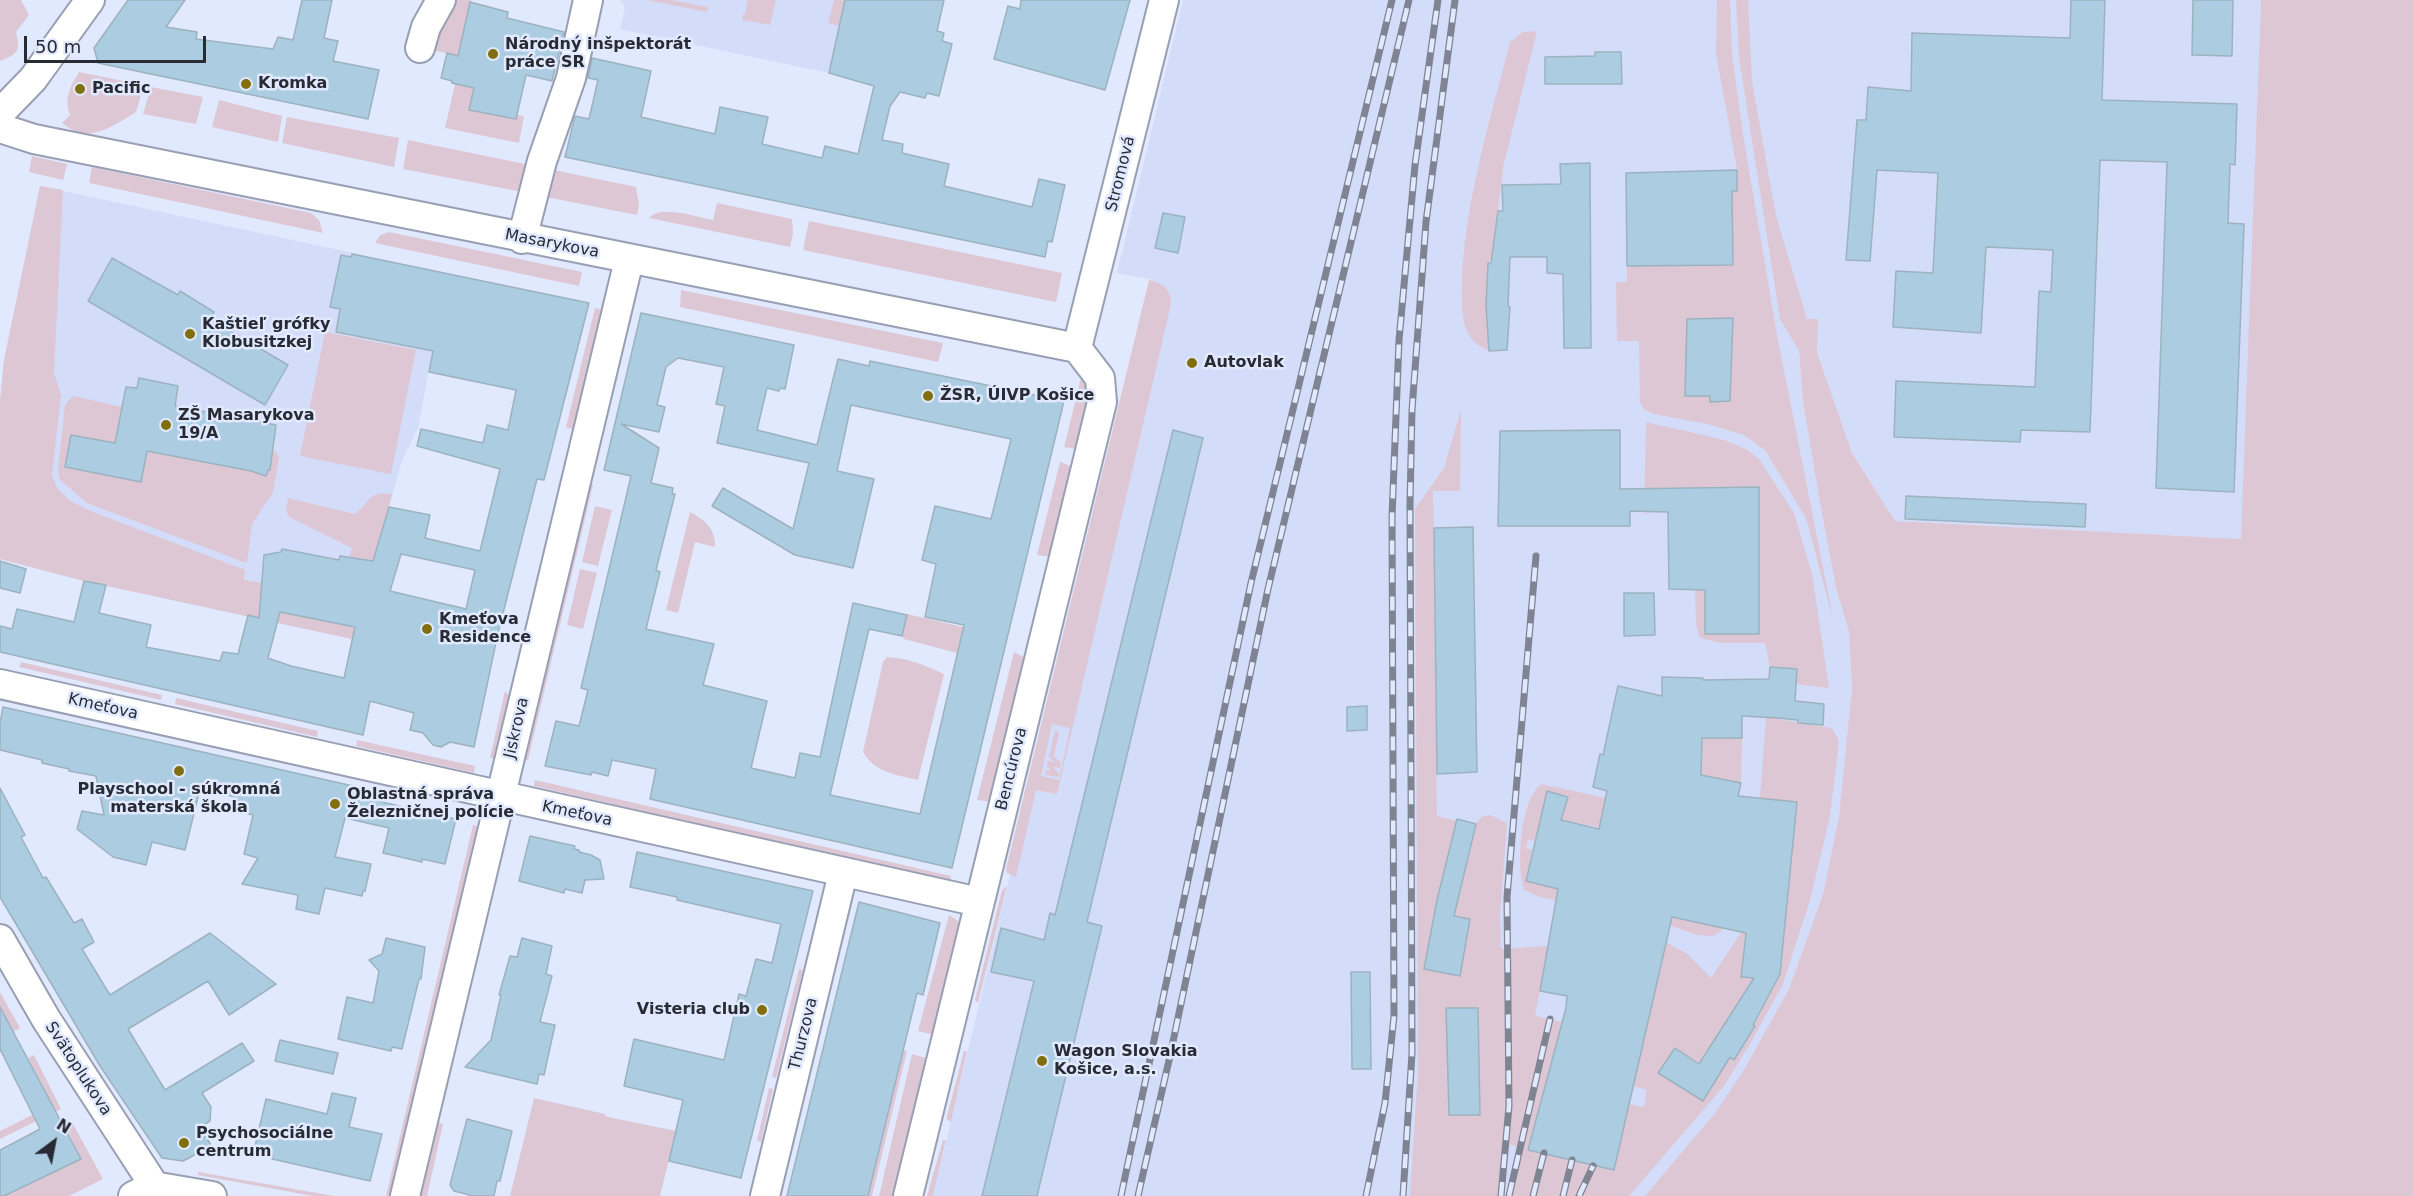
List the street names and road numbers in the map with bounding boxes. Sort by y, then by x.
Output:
street label: Stromová [1102,134,1140,214]
street label: Masarykova [503,225,601,263]
street label: Kmeťova [66,690,140,724]
street label: Jiskrova [501,696,533,760]
street label: Bencúrova [992,725,1032,813]
street label: Kmeťova [540,797,614,831]
street label: Thurzova [786,996,822,1072]
street label: Svätoplukova [41,1018,115,1120]

